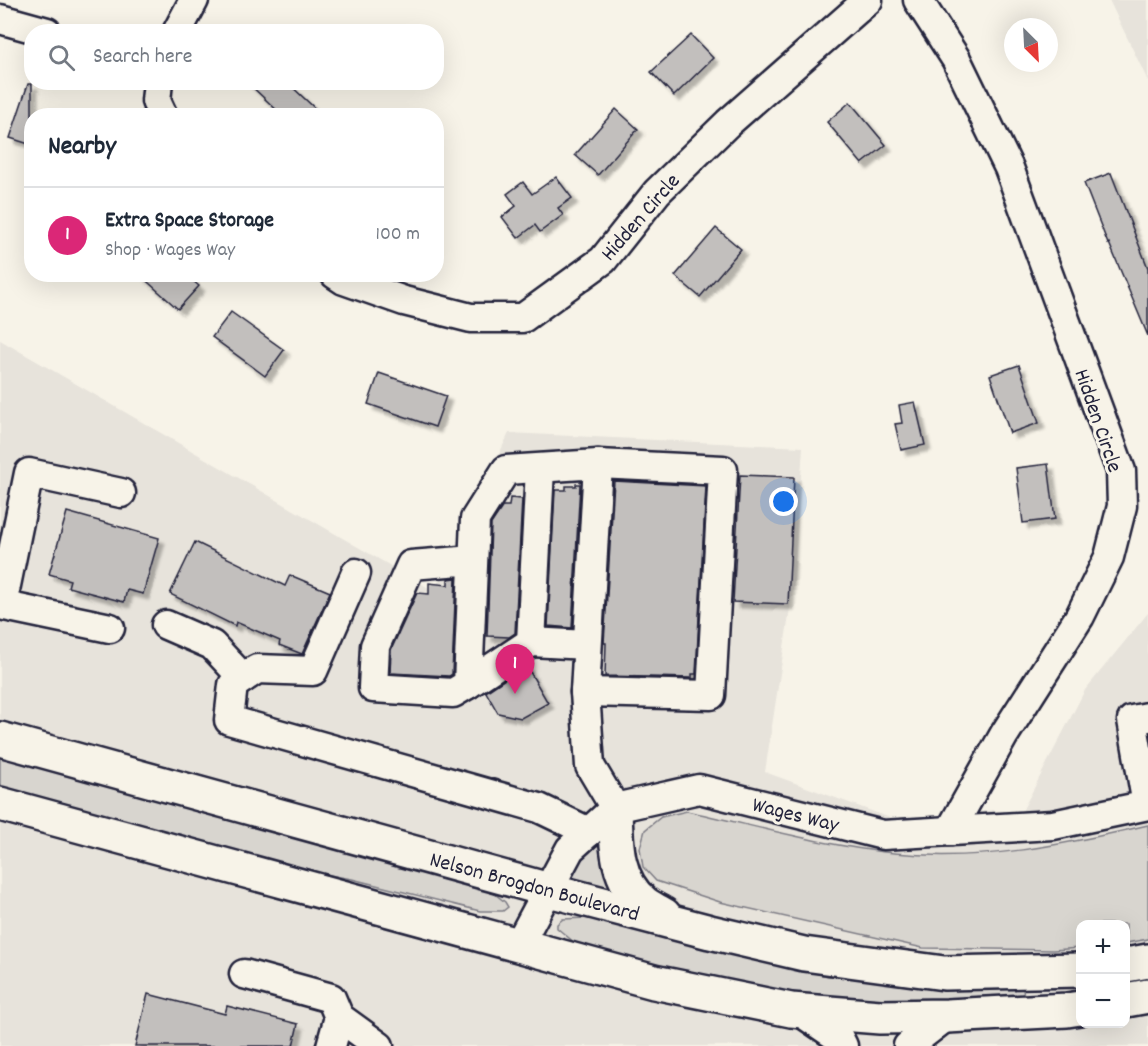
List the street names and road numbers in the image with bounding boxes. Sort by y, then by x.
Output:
street label: Hidden Circle [595,168,689,269]
street label: Hidden Circle [1065,365,1129,477]
street label: Wages Way [749,791,843,842]
street label: Nelson Brogdon Boulevard [426,845,642,931]

